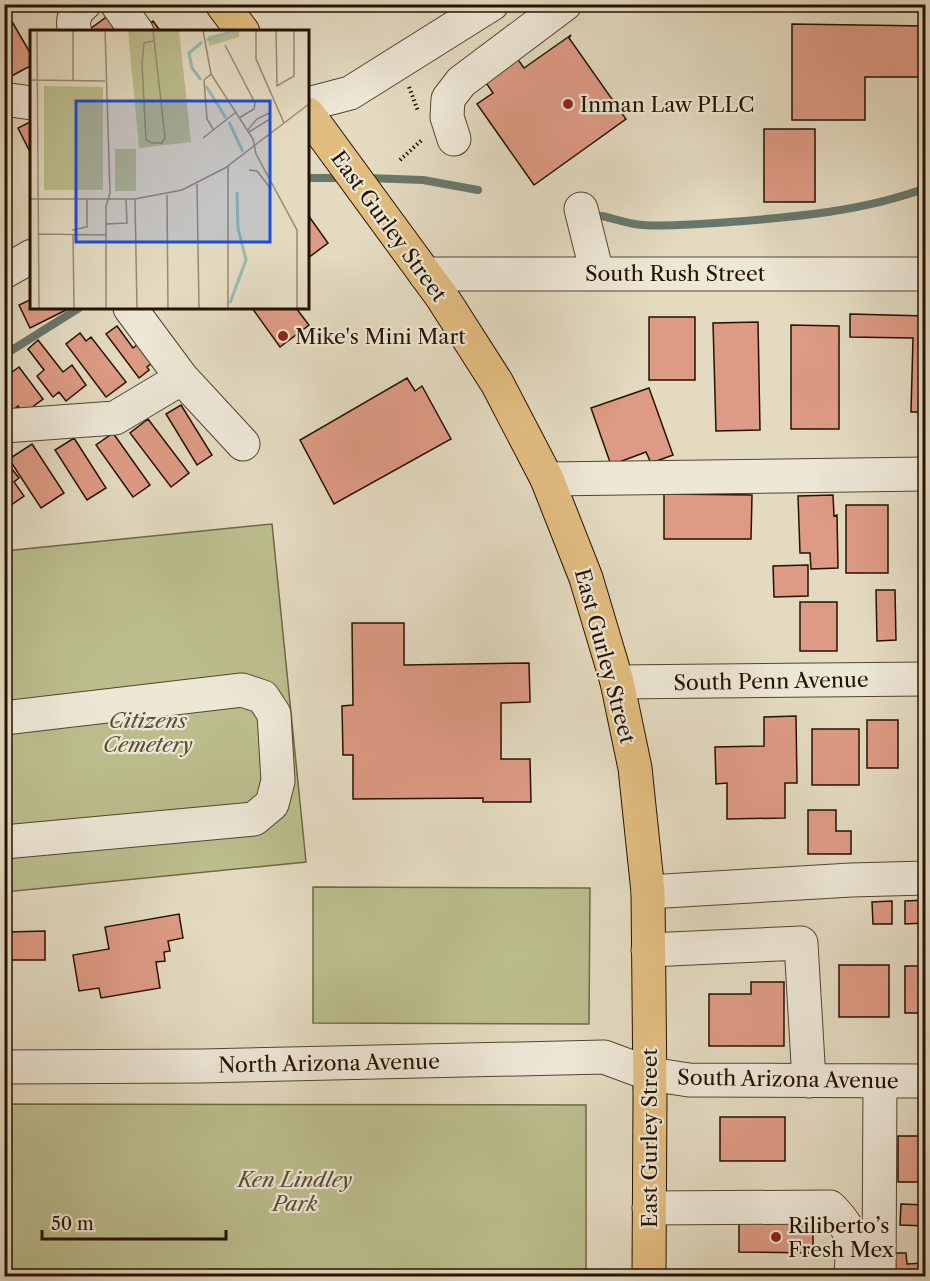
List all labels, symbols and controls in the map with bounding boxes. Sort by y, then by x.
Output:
inset map [30,30,309,309]
place label: Inman Law PLLC [580,92,754,117]
marker: Inman Law PLLC [561,97,575,111]
street label: East Gurley Street [326,146,452,307]
street label: South Rush Street [585,261,766,286]
place label: Mike's Mini Mart [295,324,466,349]
marker: Mike's Mini Mart [276,329,290,343]
street label: East Gurley Street [570,566,641,747]
street label: South Penn Avenue [673,667,869,695]
park label: Citizens Cemetery [103,708,193,757]
street label: East Gurley Street [637,1047,662,1228]
street label: North Arizona Avenue [218,1049,440,1077]
street label: South Arizona Avenue [677,1065,899,1093]
park label: Ken Lindley Park [236,1167,353,1216]
scale bar [42,1203,226,1241]
text: 50 m [51,1213,94,1235]
place label: Riliberto’s Fresh Mex [788,1213,894,1262]
marker: Riliberto’s Fresh Mex [769,1230,783,1244]

